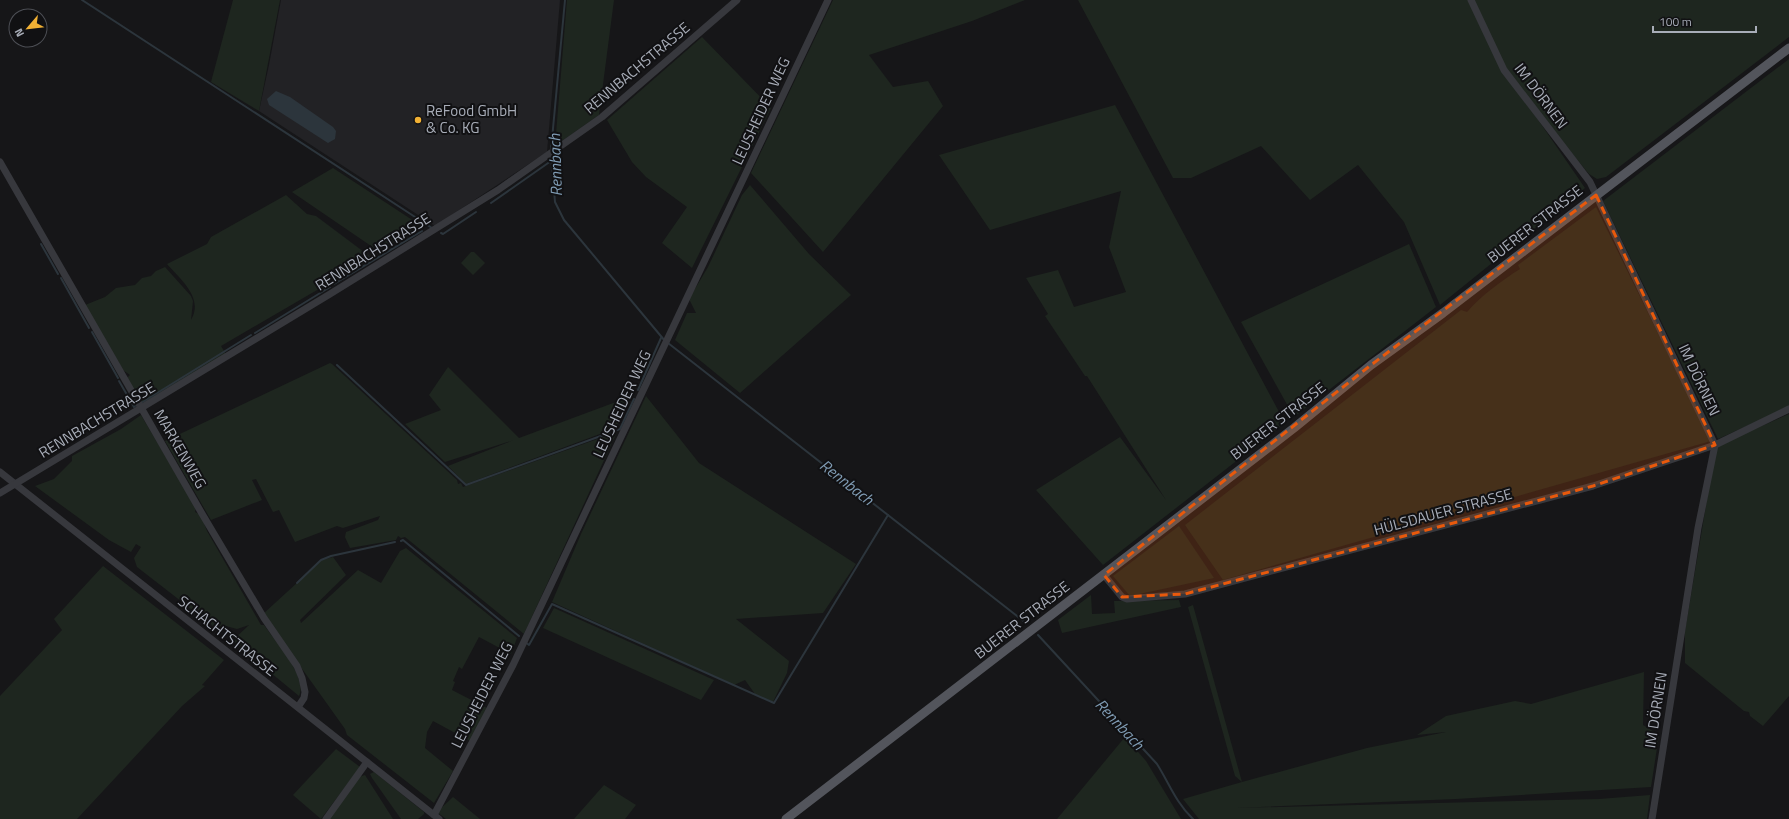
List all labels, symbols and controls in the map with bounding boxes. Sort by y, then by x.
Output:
north arrow [8,8,48,48]
scale bar [1653,8,1756,34]
text: 100 m [1659,12,1692,31]
street label: RENNBACHSTRASSE [579,16,695,119]
text: N [10,26,28,40]
street label: LEUSHEIDER WEG [725,53,796,168]
street label: IM DÖRNEN [1509,58,1574,133]
place label: ReFood GmbH & Co. KG [426,99,517,139]
marker: ReFood GmbH & Co. KG [413,115,423,125]
water label: Rennbach [542,132,568,197]
street label: BUERER STRASSE [1482,179,1587,268]
street label: RENNBACHSTRASSE [310,207,435,296]
street label: IM DÖRNEN [1673,340,1726,420]
street label: LEUSHEIDER WEG [586,346,657,461]
street label: RENNBACHSTRASSE [34,376,159,464]
street label: BUERER STRASSE [1225,376,1330,465]
street label: MARKENWEG [148,405,213,493]
water label: Rennbach [815,453,880,511]
street label: HÜLSDAUER STRASSE [1371,482,1515,541]
street label: BUERER STRASSE [969,575,1074,664]
street label: SCHACHTSTRASSE [173,590,282,682]
street label: LEUSHEIDER WEG [445,638,518,752]
street label: IM DÖRNEN [1638,670,1673,750]
water label: Rennbach [1090,693,1151,756]

